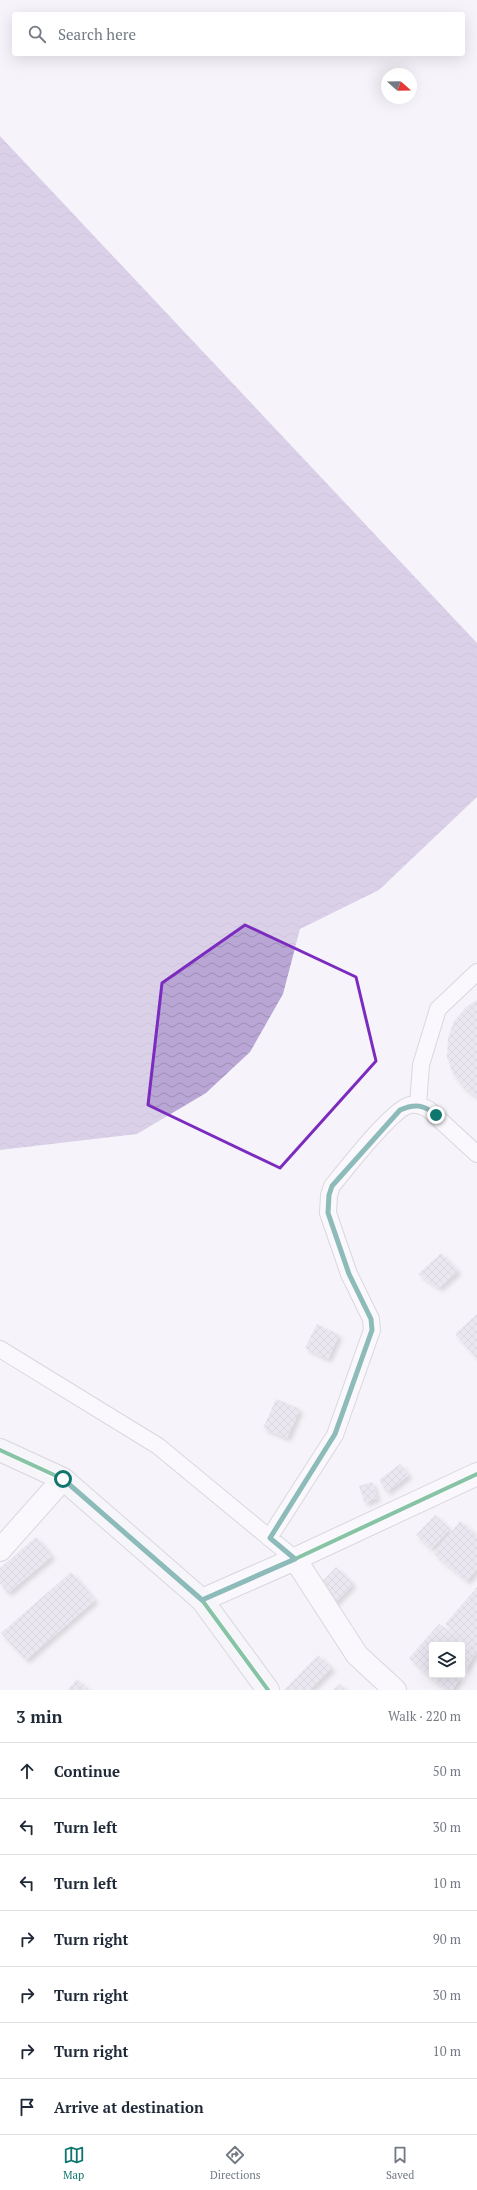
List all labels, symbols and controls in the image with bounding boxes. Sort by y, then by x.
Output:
search box [12,12,465,56]
icon: search [26,23,48,45]
text: Search here [58,24,136,44]
north arrow [381,68,417,104]
route end [427,1106,445,1124]
route start [54,1470,72,1488]
map controls [429,1642,465,1678]
button: layers [429,1642,465,1678]
text: 3 min [16,1705,63,1728]
text: Walk · 220 m [388,1707,461,1725]
icon: ahead [16,1760,38,1782]
text: Continue [54,1761,120,1781]
text: 50 m [433,1762,461,1780]
icon: left [16,1816,38,1838]
text: Turn left [54,1817,118,1837]
text: 30 m [433,1818,461,1836]
icon: left [16,1872,38,1894]
text: Turn left [54,1873,118,1893]
text: 10 m [433,1874,461,1892]
icon: right [16,1928,38,1950]
text: Turn right [54,1929,129,1949]
text: 90 m [433,1930,461,1948]
icon: right [16,1984,38,2006]
text: Turn right [54,1985,129,2005]
text: 30 m [433,1986,461,2004]
icon: right [16,2040,38,2062]
text: Turn right [54,2041,129,2061]
text: 10 m [433,2042,461,2060]
icon: arrive [16,2096,38,2118]
text: Arrive at destination [54,2097,204,2117]
tab: Map [63,2144,85,2182]
tab: Directions [210,2144,261,2182]
tab: Saved [386,2144,414,2182]

